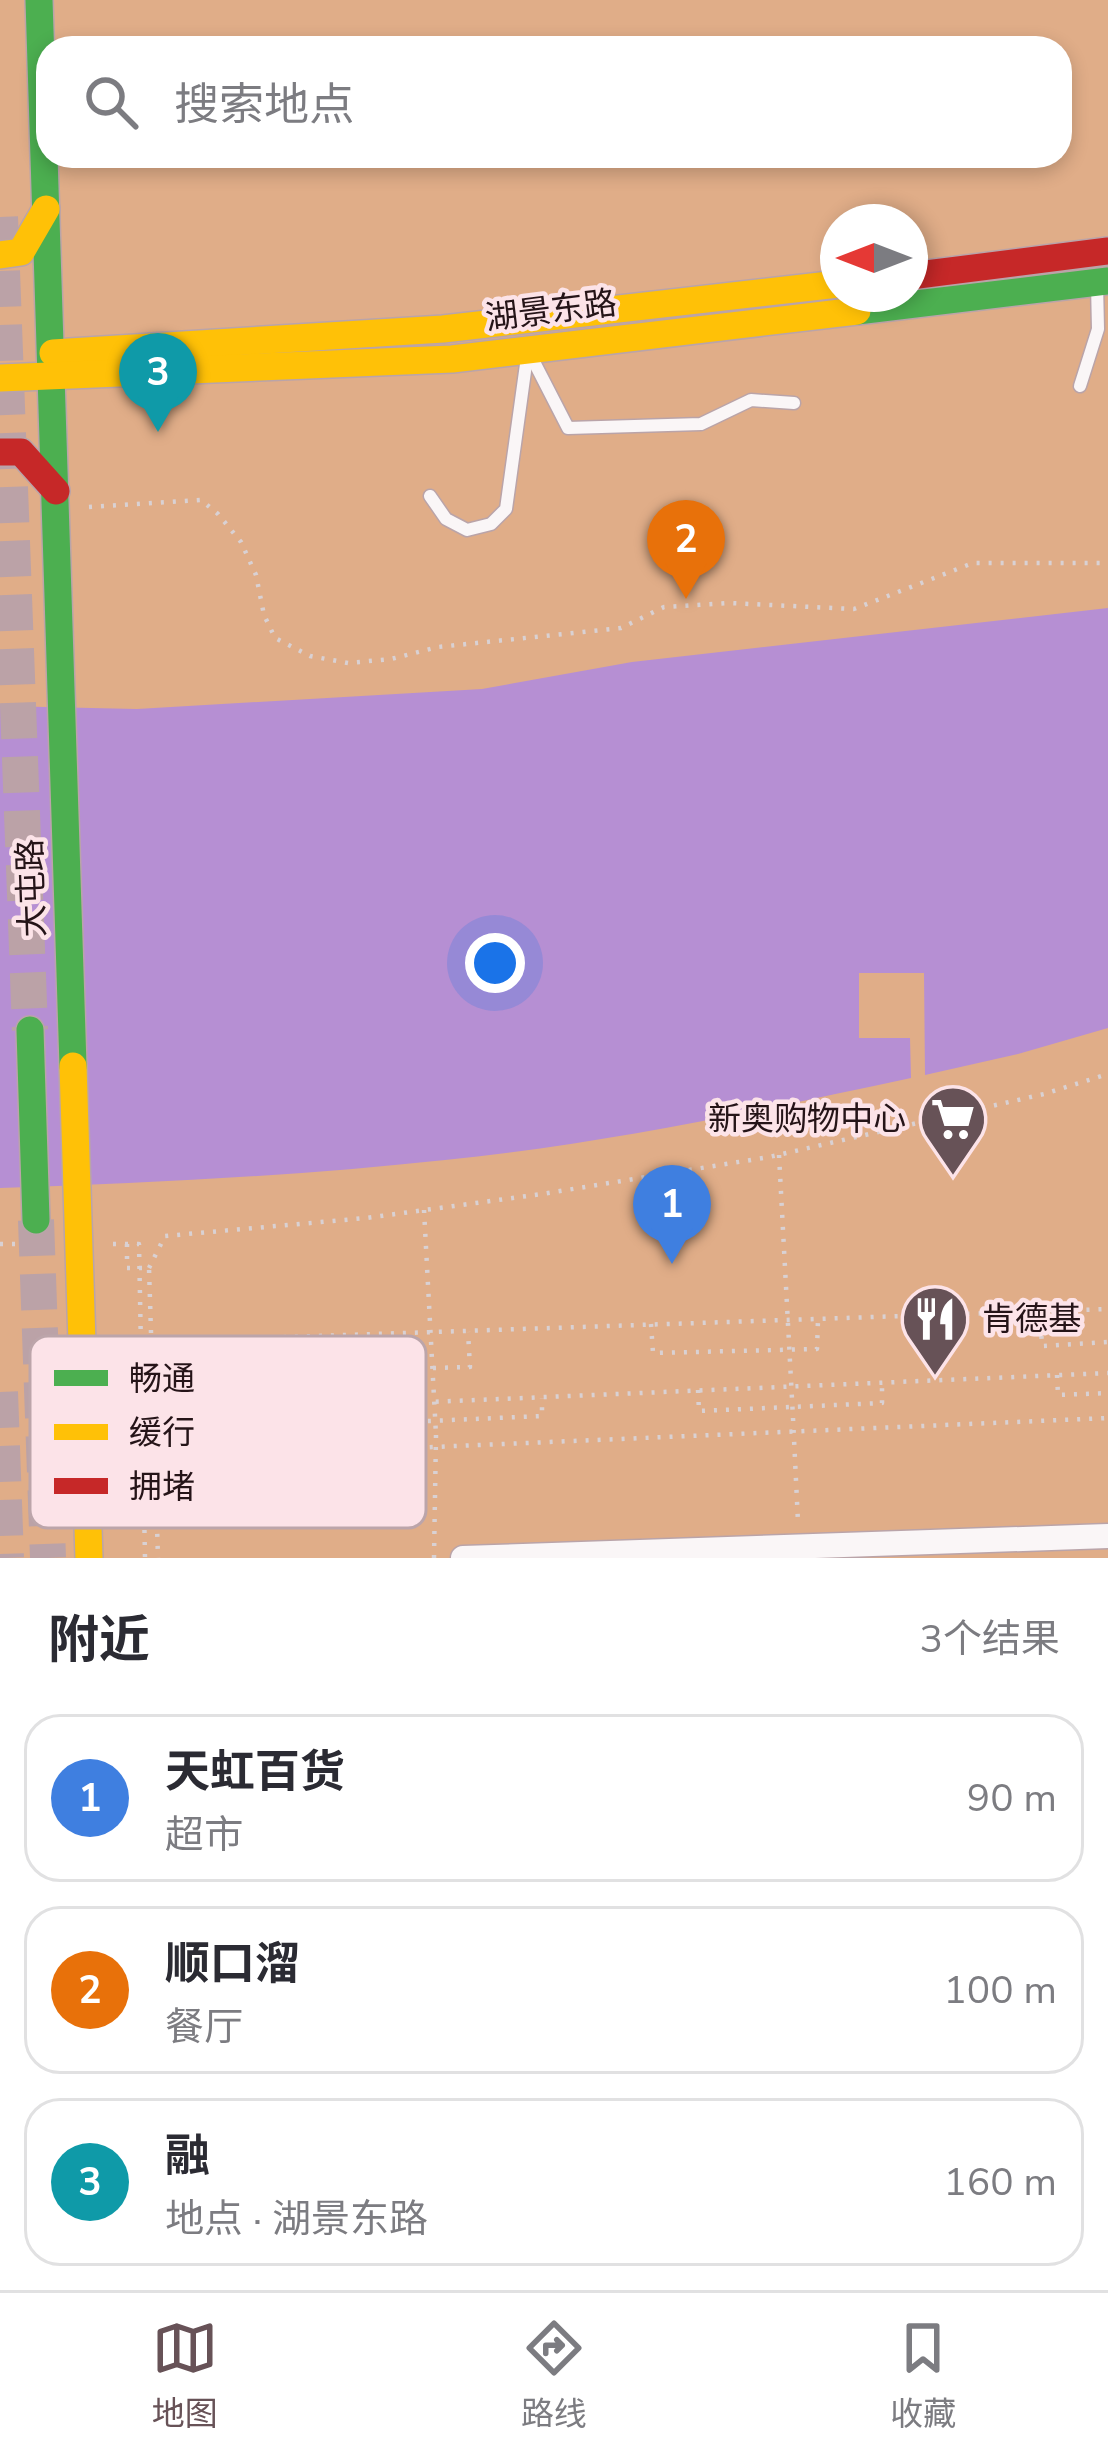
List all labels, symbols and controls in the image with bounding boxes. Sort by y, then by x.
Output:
search box [36,36,1072,168]
icon: search [78,69,144,135]
text: 搜索地点 [174,75,354,136]
north arrow [820,204,928,312]
street label: 湖景东路 [483,281,619,341]
pin: 3 [119,333,197,432]
pin: 2 [647,500,725,599]
street label: 大屯路 [8,838,56,938]
your location [465,933,525,993]
supermarket icon: 新奥购物中心 [918,1084,988,1178]
place label: 新奥购物中心 [708,1097,906,1142]
pin: 1 [633,1165,711,1264]
restaurant icon: 肯德基 [900,1284,970,1378]
place label: 肯德基 [982,1297,1081,1342]
legend [30,1336,426,1528]
text: 畅通 [129,1357,195,1402]
text: 缓行 [129,1411,195,1456]
text: 拥堵 [129,1465,195,1510]
text: 附近 [48,1605,150,1675]
text: 3个结果 [920,1613,1060,1666]
text: 天虹百货 [165,1742,345,1803]
text: 1 [78,1772,102,1825]
text: 90 m [967,1772,1057,1825]
text: 超市 [165,1809,243,1862]
text: 顺口溜 [165,1934,300,1995]
text: 2 [78,1964,102,2017]
text: 100 m [943,1964,1057,2017]
text: 餐厅 [165,2001,243,2054]
text: 融 [165,2126,210,2187]
text: 3 [78,2156,102,2209]
text: 160 m [943,2156,1057,2209]
text: 地点 · 湖景东路 [165,2193,428,2246]
tab: 地图 [152,2315,218,2437]
tab: 路线 [521,2315,587,2437]
tab: 收藏 [890,2315,956,2437]

